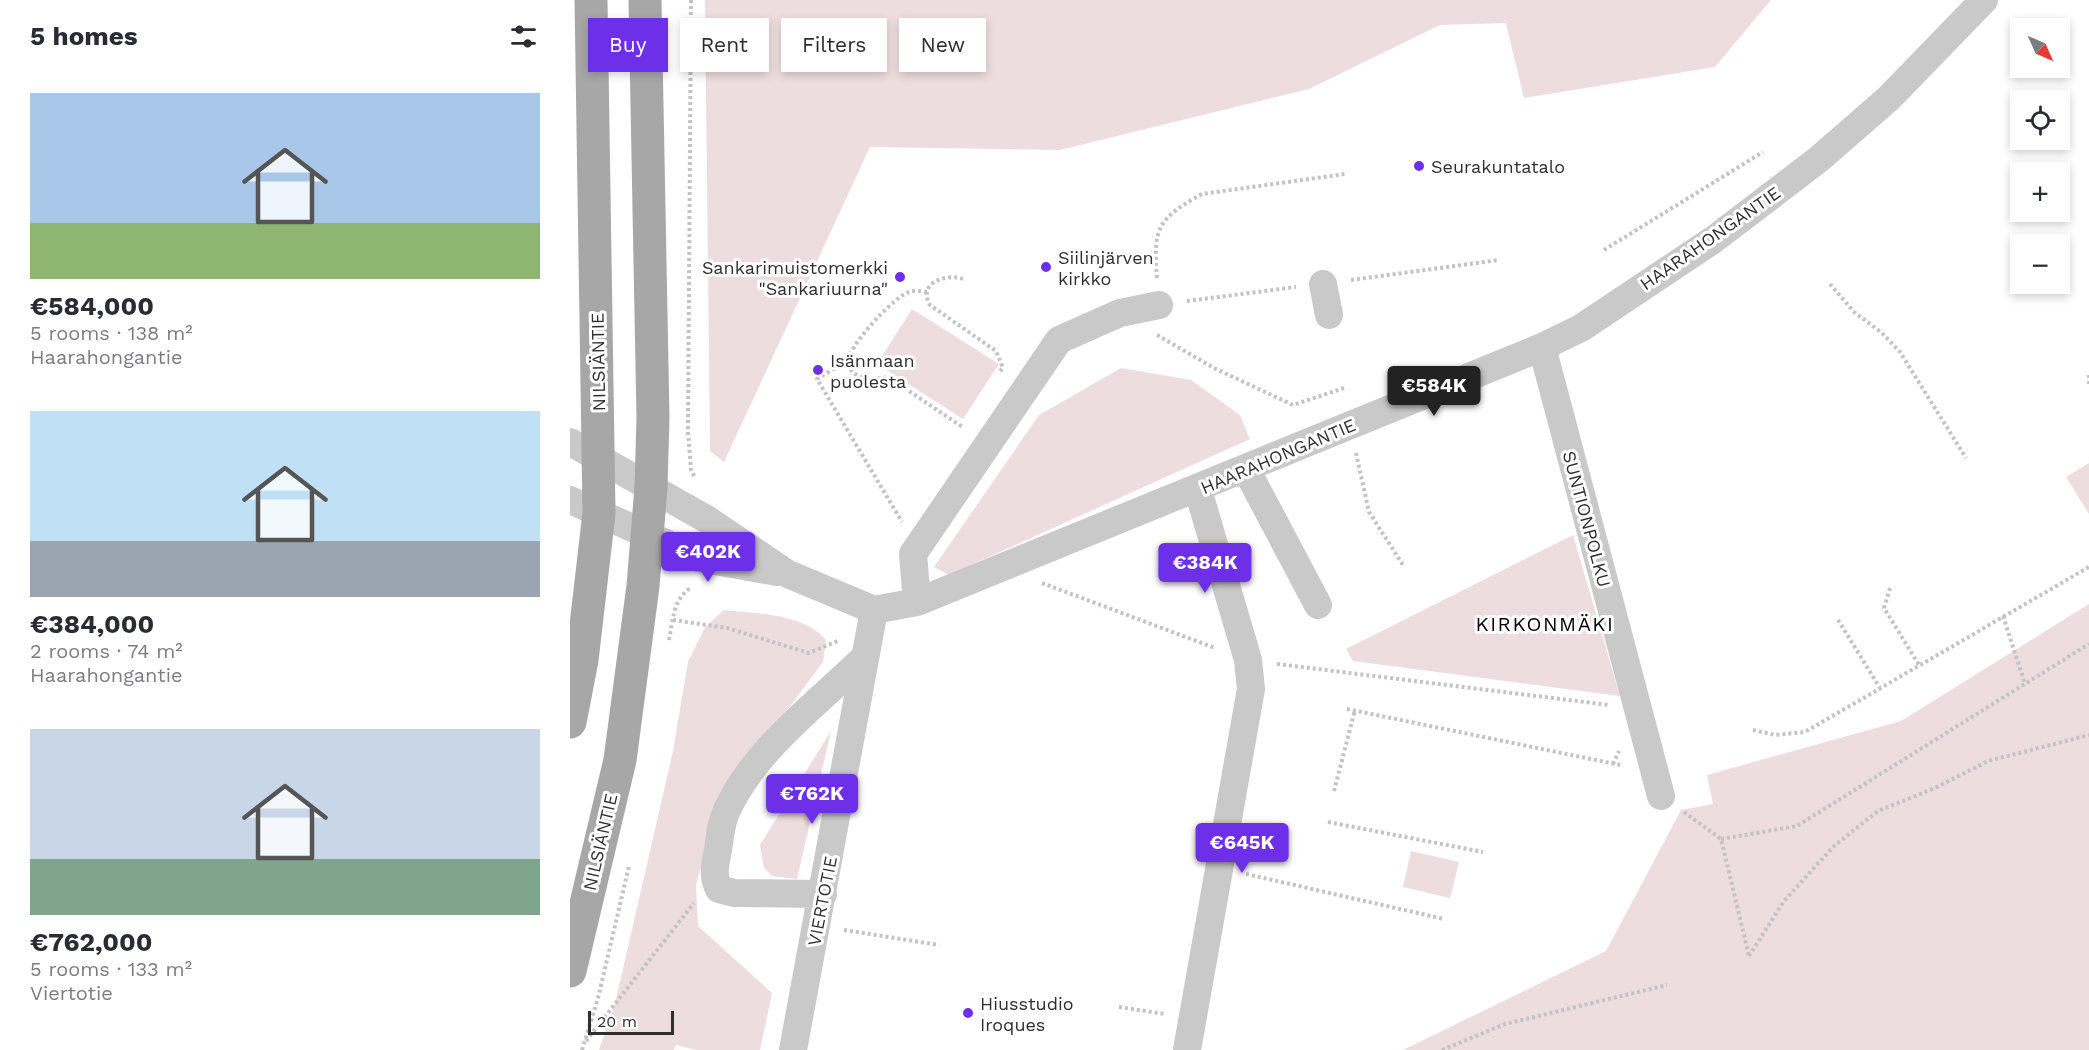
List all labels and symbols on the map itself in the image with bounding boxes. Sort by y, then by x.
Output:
north arrow [2010,18,2070,78]
place label: Seurakuntatalo [1431,156,1565,177]
marker: Seurakuntatalo [1412,159,1426,173]
street label: HAARAHONGANTIE [1636,182,1784,294]
place label: Siilinjärven kirkko [1058,247,1154,289]
place label: Sankarimuistomerkki "Sankariuurna" [702,257,888,299]
marker: Siilinjärven kirkko [1039,260,1053,274]
marker: Sankarimuistomerkki "Sankariuurna" [893,270,907,284]
street label: NILSIÄNTIE [587,312,609,412]
place label: Isänmaan puolesta [830,350,915,392]
marker: Isänmaan puolesta [811,363,825,377]
pin: €584K [1392,366,1476,417]
street label: HAARAHONGANTIE [1197,414,1359,498]
street label: SUNTIONPOLKU [1559,449,1615,589]
pin: €402K [666,532,750,583]
pin: €384K [1163,543,1247,594]
district label: KIRKONMÄKI [1476,612,1614,636]
pin: €762K [770,774,854,825]
street label: NILSIÄNTIE [579,791,621,893]
pin: €645K [1200,823,1284,874]
street label: VIERTOTIE [803,854,841,948]
place label: Hiusstudio Iroques [980,993,1074,1035]
marker: Hiusstudio Iroques [961,1006,975,1020]
scale bar [588,1008,674,1036]

